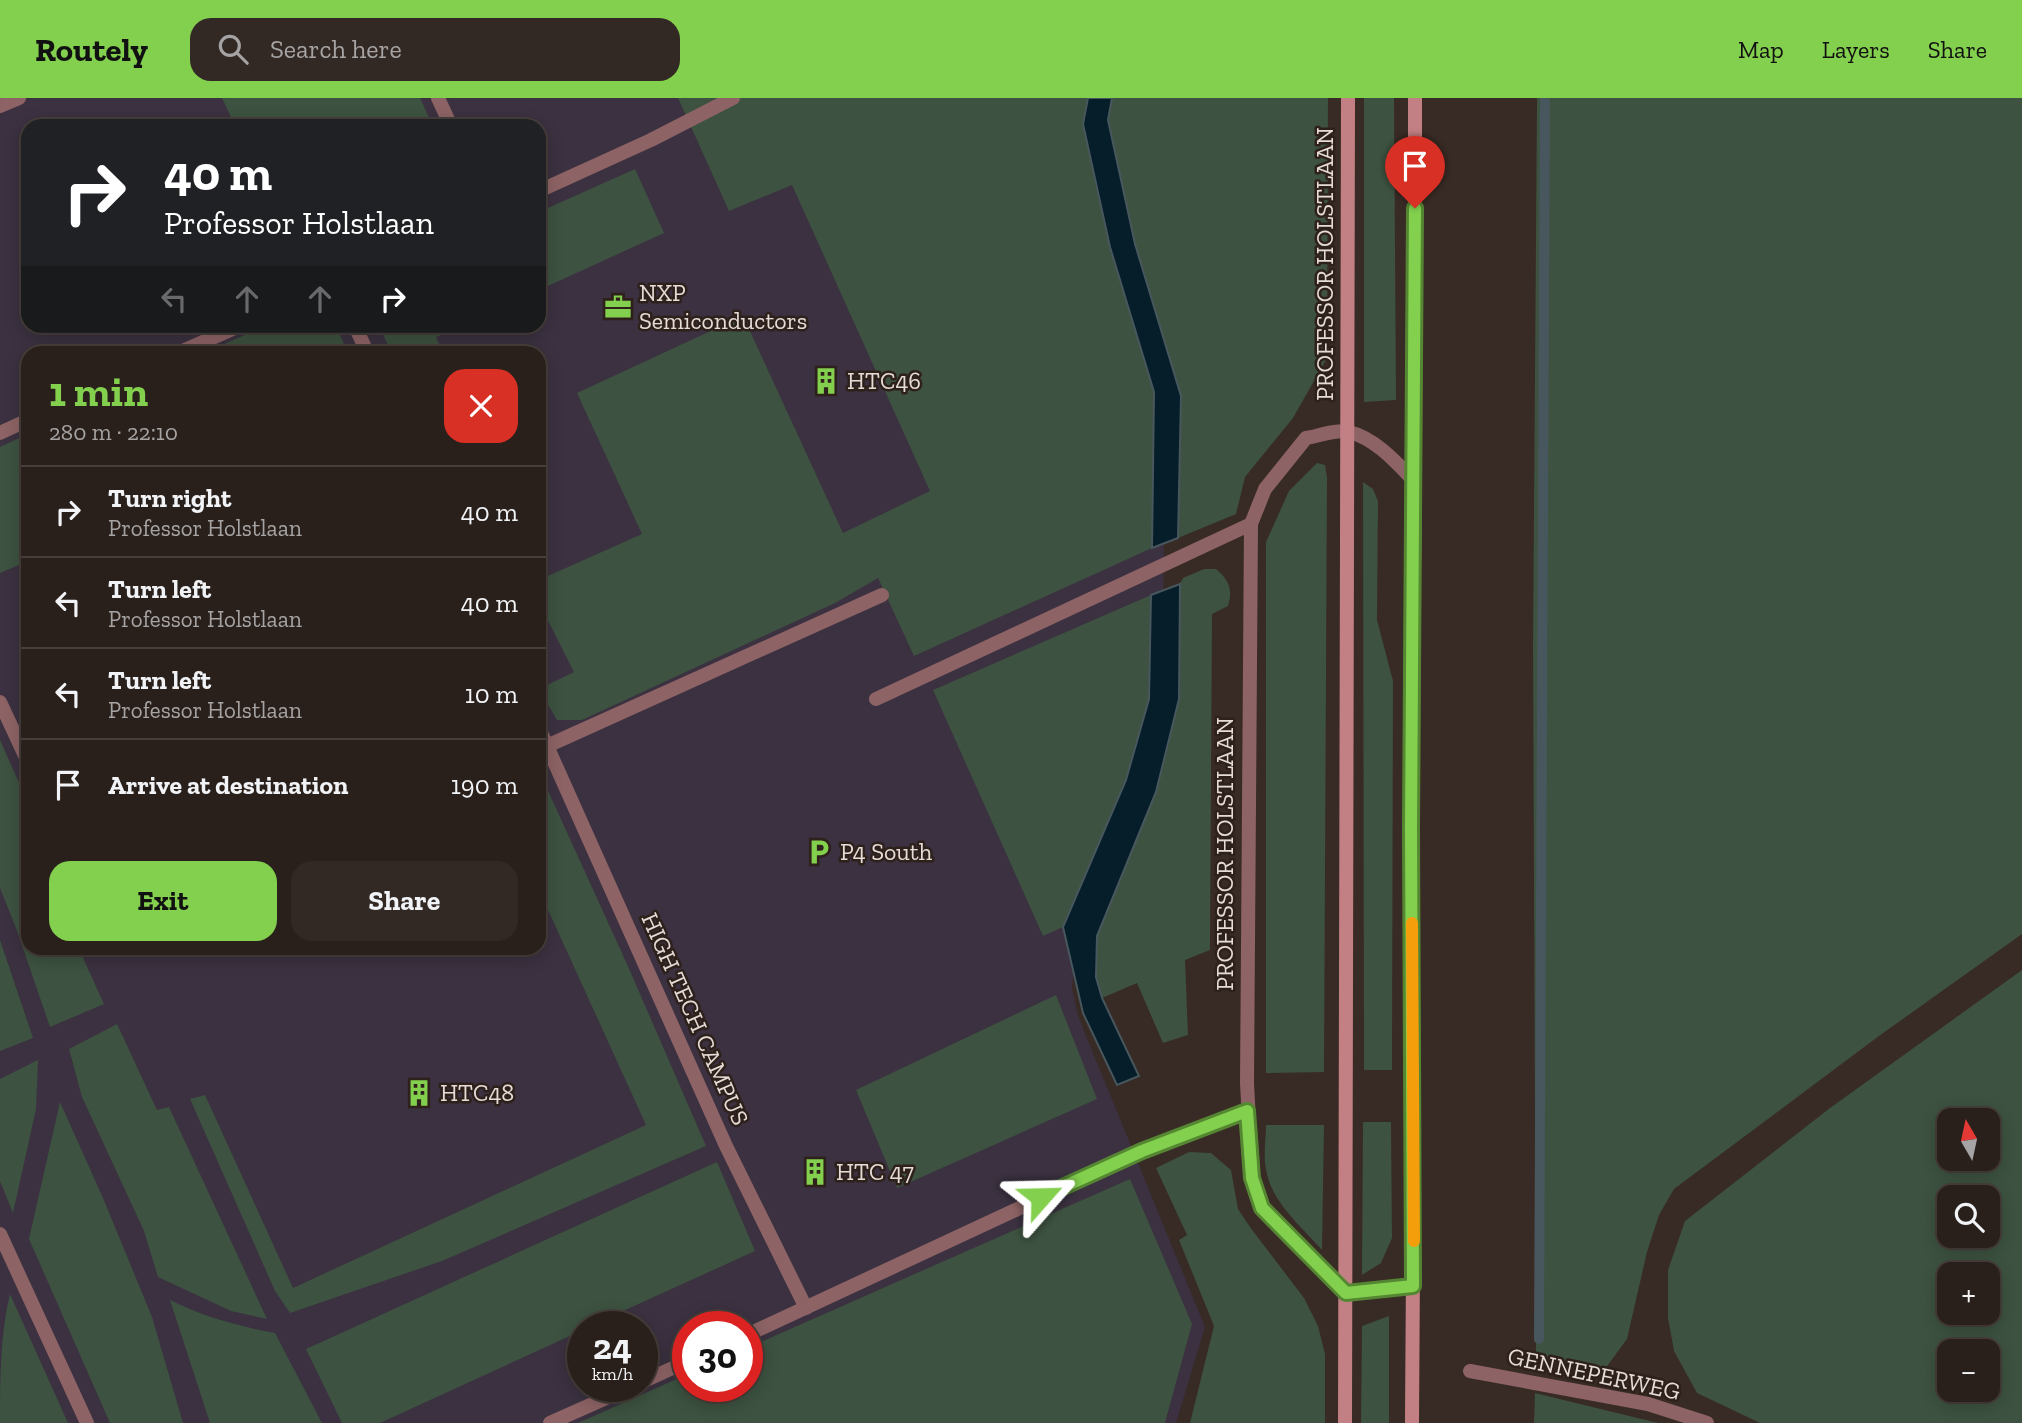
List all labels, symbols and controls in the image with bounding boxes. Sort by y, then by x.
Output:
search box [190,18,680,81]
text: Routely [35,30,148,69]
icon: search [214,30,252,68]
text: Search here [270,33,402,65]
text: Map [1738,35,1784,64]
text: Layers [1822,35,1890,64]
text: Share [1928,35,1987,64]
street label: PROFESSOR HOLSTLAAN [1310,127,1339,401]
pin [1385,136,1445,208]
text: 40 m [164,144,272,203]
icon: right [49,147,140,238]
icon: arrive [1396,147,1434,185]
text: Professor Holstlaan [164,204,434,242]
place label: NXP Semiconductors [639,278,807,335]
icon: left [155,280,193,318]
icon: ahead [228,280,266,318]
icon: ahead [301,280,339,318]
icon: right [374,280,412,318]
office icon: NXP Semiconductors [603,292,633,322]
text: 1 min [49,366,148,417]
building icon: HTC46 [811,366,841,396]
place label: HTC46 [847,366,921,395]
button: close [444,369,518,443]
text: 280 m · 22:10 [49,418,178,446]
text: Turn right [108,482,231,514]
icon: right [49,493,87,531]
text: 40 m [461,496,518,528]
text: Professor Holstlaan [108,514,302,542]
text: Turn left [108,573,211,605]
icon: left [49,584,87,622]
text: 40 m [461,587,518,619]
text: Professor Holstlaan [108,605,302,633]
text: Turn left [108,664,211,696]
icon: left [49,675,87,713]
text: 10 m [465,678,518,710]
text: Professor Holstlaan [108,696,302,724]
street label: PROFESSOR HOLSTLAAN [1210,717,1239,991]
icon: arrive [49,766,87,804]
text: Arrive at destination [108,769,348,801]
text: 190 m [451,769,518,801]
parking icon: P4 South [804,837,834,867]
place label: P4 South [840,837,933,866]
button: Exit [49,861,277,941]
button: Share [291,861,518,941]
street label: HIGH TECH CAMPUS [636,908,755,1129]
building icon: HTC48 [404,1078,434,1108]
place label: HTC48 [440,1078,514,1107]
north arrow [1937,1108,2000,1171]
map controls [1937,1108,2000,1402]
building icon: HTC 47 [800,1157,830,1187]
place label: HTC 47 [836,1157,914,1186]
position arrow [1004,1160,1078,1234]
button: search [1937,1185,2000,1248]
button: + [1937,1262,2000,1325]
speed limit sign: 30 [672,1311,763,1402]
text: 24 [593,1326,632,1368]
button: − [1937,1339,2000,1402]
street label: GENNEPERWEG [1505,1341,1683,1406]
text: km/h [592,1363,633,1385]

